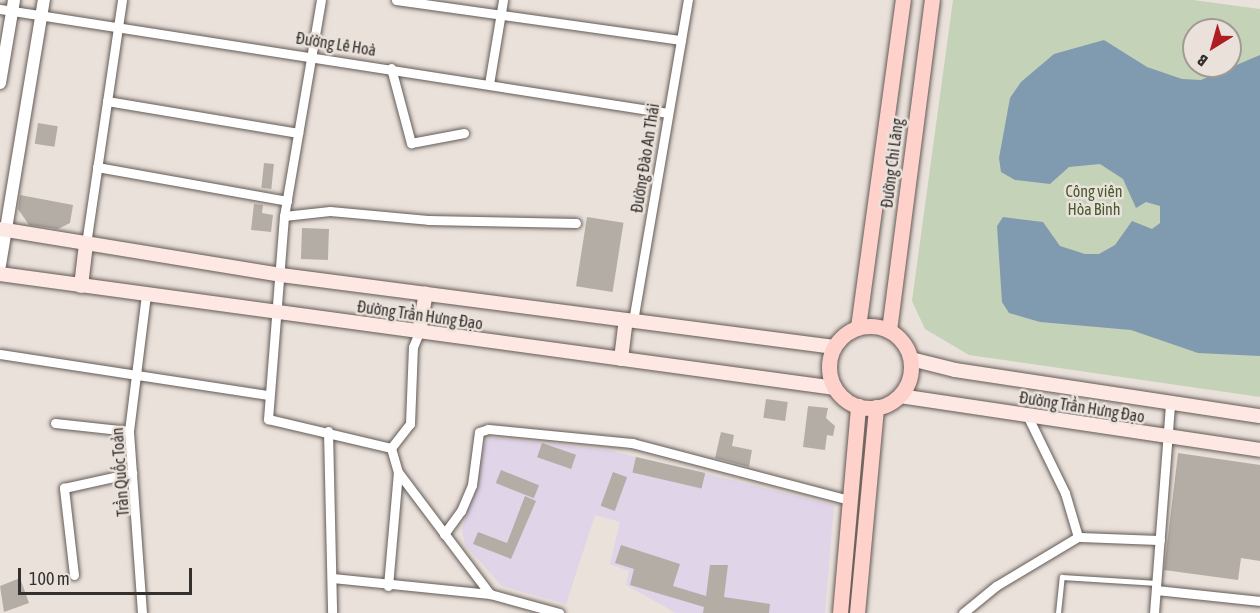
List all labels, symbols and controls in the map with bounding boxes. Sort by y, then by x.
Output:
north arrow [1182,18,1242,78]
street label: Đường Lê Hoà [295,28,377,60]
text: B [1194,51,1211,70]
street label: Đường Đào An Thái [627,102,663,214]
street label: Đường Chi Lăng [877,117,907,209]
park label: Công viên Hòa Bình [1066,181,1122,219]
street label: Đường Trần Hưng Đạo [356,297,484,333]
street label: Đường Trần Hưng Đạo [1018,388,1146,426]
street label: Trần Quốc Toản [107,427,133,517]
scale bar [21,556,195,594]
text: 100 m [29,568,70,589]

